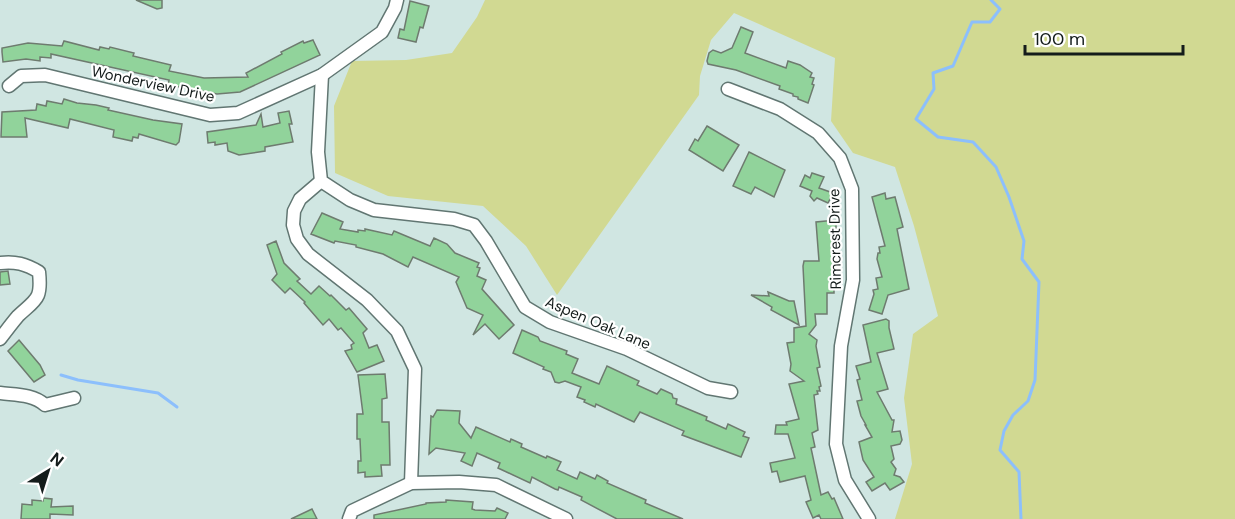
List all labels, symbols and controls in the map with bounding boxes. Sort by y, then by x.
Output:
scale bar [1025,18,1182,56]
text: 100 m [1034,27,1085,51]
street label: Wonderview Drive [90,61,216,107]
street label: Rimcrest Drive [824,188,846,290]
street label: Aspen Oak Lane [542,292,654,354]
north arrow [18,441,78,501]
text: N [46,448,68,471]

